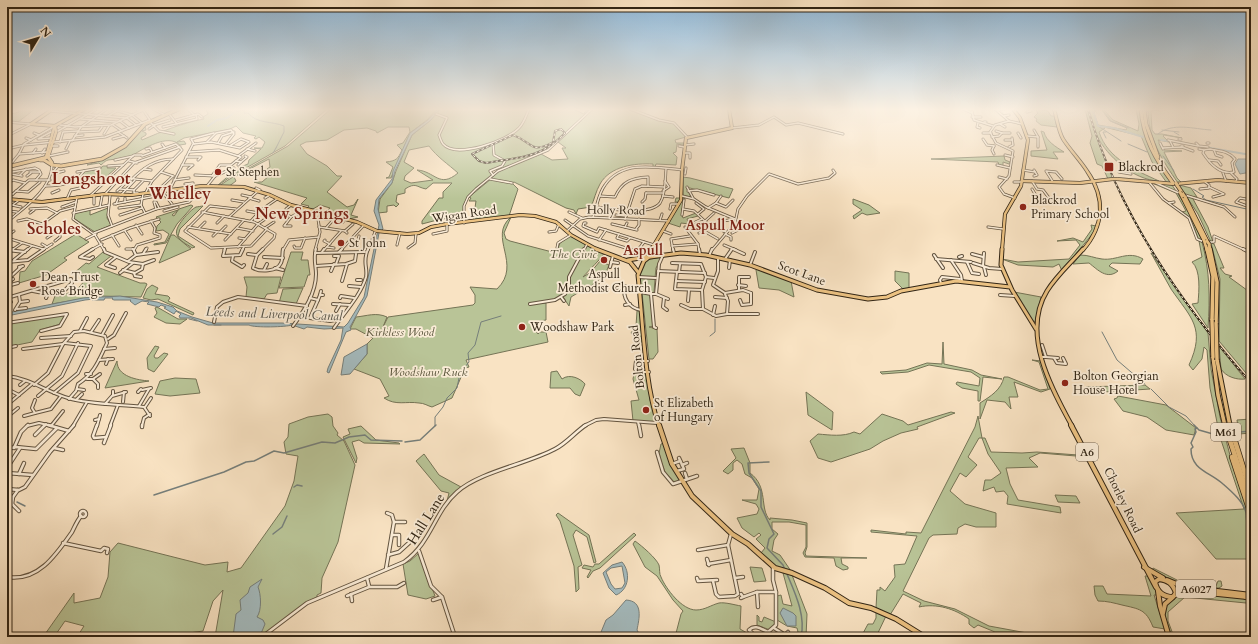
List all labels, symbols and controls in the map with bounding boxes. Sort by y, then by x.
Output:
north arrow [18,18,58,58]
text: N [37,24,55,41]
place label: Blackrod [1118,159,1164,175]
marker: Blackrod [1103,161,1115,173]
place label: St Stephen [226,164,280,180]
marker: St Stephen [213,167,223,177]
district label: Longshoot [52,168,131,190]
district label: Whelley [148,183,211,205]
place label: Blackrod Primary School [1031,192,1109,222]
street label: Wigan Road [430,201,498,227]
street label: Holly Road [587,201,646,219]
marker: Blackrod Primary School [1018,202,1028,212]
district label: New Springs [255,203,349,225]
district label: Aspull Moor [685,216,765,235]
district label: Scholes [27,218,81,240]
place label: St John [349,235,386,251]
marker: St John [336,238,346,248]
district label: Aspull [623,241,663,260]
park label: The Civic [550,246,596,262]
marker: Aspull Methodist Church [599,255,609,265]
street label: Scot Lane [776,257,828,289]
place label: Aspull Methodist Church [557,266,651,296]
place label: Dean Trust Rose Bridge [41,269,103,299]
marker: Dean Trust Rose Bridge [28,279,38,289]
water label: Leeds and Liverpool Canal [205,303,343,325]
place label: Woodshaw Park [529,319,615,335]
marker: Woodshaw Park [517,322,527,332]
park label: Kirkless Wood [366,324,436,340]
street label: Bolton Road [626,324,648,390]
park label: Woodshaw Ruck [389,364,467,380]
place label: Bolton Georgian House Hotel [1073,368,1159,398]
marker: Bolton Georgian House Hotel [1060,378,1070,388]
place label: St Elizabeth of Hungary [654,395,714,425]
marker: St Elizabeth of Hungary [641,405,651,415]
road number: M61 [1211,423,1241,441]
road number: A6 [1076,443,1098,461]
street label: Chorley Road [1100,465,1146,536]
street label: Hall Lane [403,490,449,548]
road number: A6027 [1176,580,1216,598]

